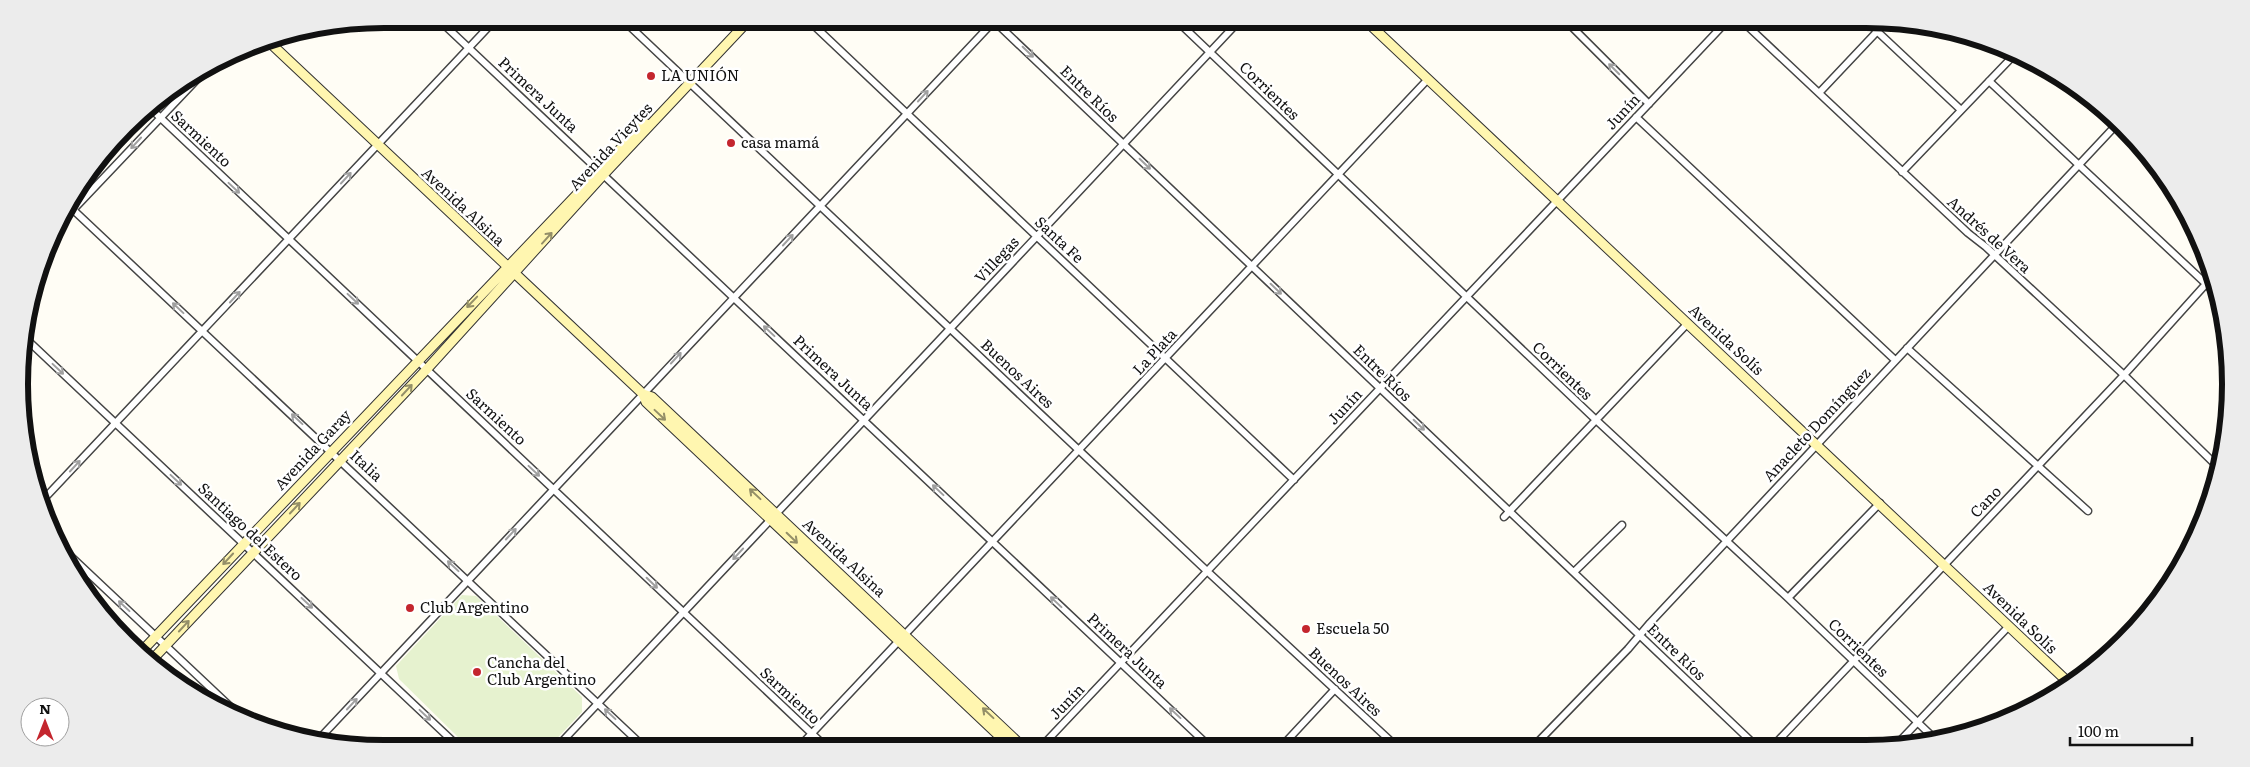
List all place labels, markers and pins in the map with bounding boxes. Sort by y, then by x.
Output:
place label: LA UNIÓN [661,63,739,86]
marker: LA UNIÓN [645,70,657,82]
place label: casa mamá [741,130,820,153]
marker: casa mamá [725,137,737,149]
place label: Club Argentino [420,595,529,618]
marker: Club Argentino [404,602,416,614]
place label: Escuela 50 [1316,616,1390,639]
marker: Escuela 50 [1300,623,1312,635]
place label: Cancha del Club Argentino [487,650,596,690]
marker: Cancha del Club Argentino [471,666,483,678]

